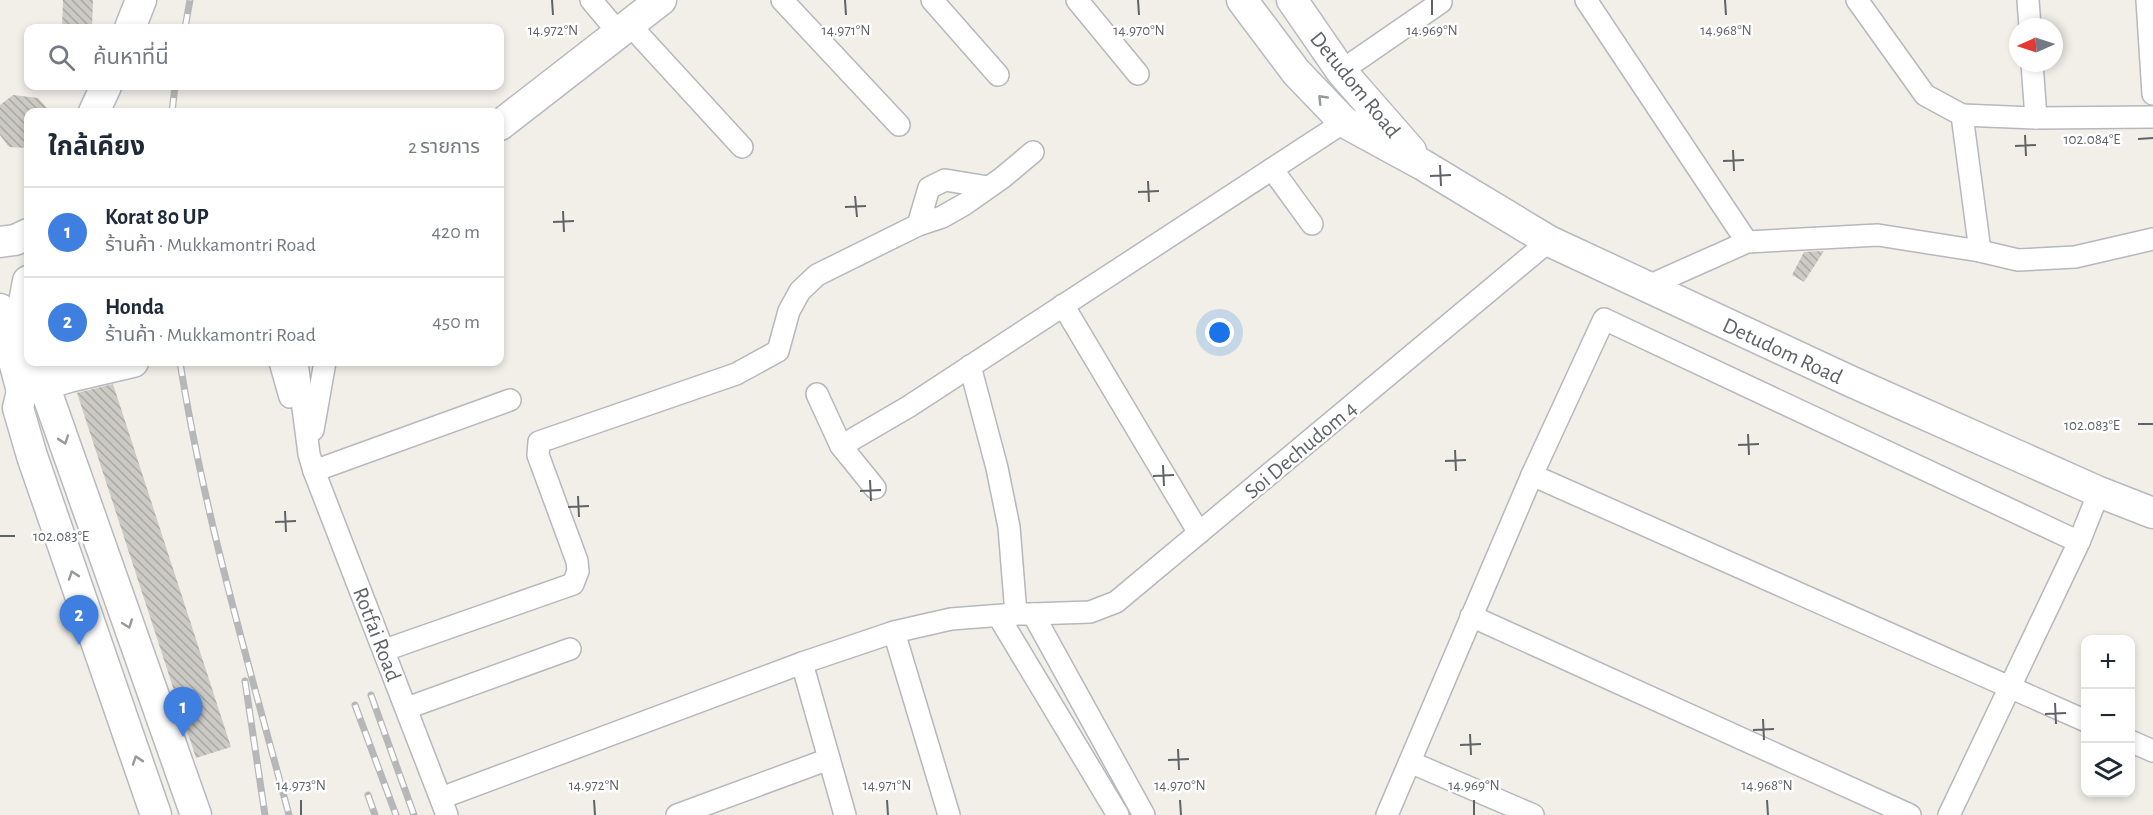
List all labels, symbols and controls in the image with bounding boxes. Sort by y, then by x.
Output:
north arrow [2009,18,2063,72]
text: 14.972°N [528,23,578,38]
text: 14.971°N [822,23,870,38]
text: 14.970°N [1113,23,1165,38]
text: 14.969°N [1406,23,1458,38]
text: 14.968°N [1700,23,1752,38]
search box [24,24,504,90]
street label: Detudom Road [1306,27,1405,142]
icon: search [45,41,78,74]
text: ค้นหาที่นี่ [93,46,169,68]
one-way arrow [1318,96,1329,106]
text: 102.084°E [2063,132,2121,147]
text: ใกล้เคียง [48,134,145,160]
text: 2 รายการ [408,137,480,157]
text: Korat 80 UP [105,206,209,228]
text: 1 [64,222,71,242]
text: 420 m [431,222,480,242]
text: ร้านค้า · Mukkamontri Road [105,235,316,255]
text: Honda [105,296,164,318]
text: 2 [63,312,72,332]
text: 450 m [432,312,480,332]
street label: Detudom Road [1719,314,1846,388]
your location [1205,318,1234,347]
text: ร้านค้า · Mukkamontri Road [105,325,316,345]
street label: Soi Dechudom 4 [1240,397,1361,503]
text: 102.083°E [2064,418,2120,433]
one-way arrow [56,434,69,445]
text: 102.083°E [33,529,89,544]
one-way arrow [68,570,81,581]
street label: Rotfai Road [349,584,405,684]
pin: 2 [60,596,98,645]
one-way arrow [120,618,133,629]
map controls [2081,635,2135,797]
button: + [2081,635,2135,689]
pin: 1 [164,688,202,737]
button: − [2081,689,2135,743]
button: layers [2081,743,2135,797]
one-way arrow [131,755,144,766]
text: 14.973°N [276,778,326,793]
text: 14.972°N [569,778,619,793]
text: 14.971°N [863,778,911,793]
text: 14.970°N [1154,778,1206,793]
text: 14.969°N [1448,778,1500,793]
text: 14.968°N [1741,778,1793,793]

